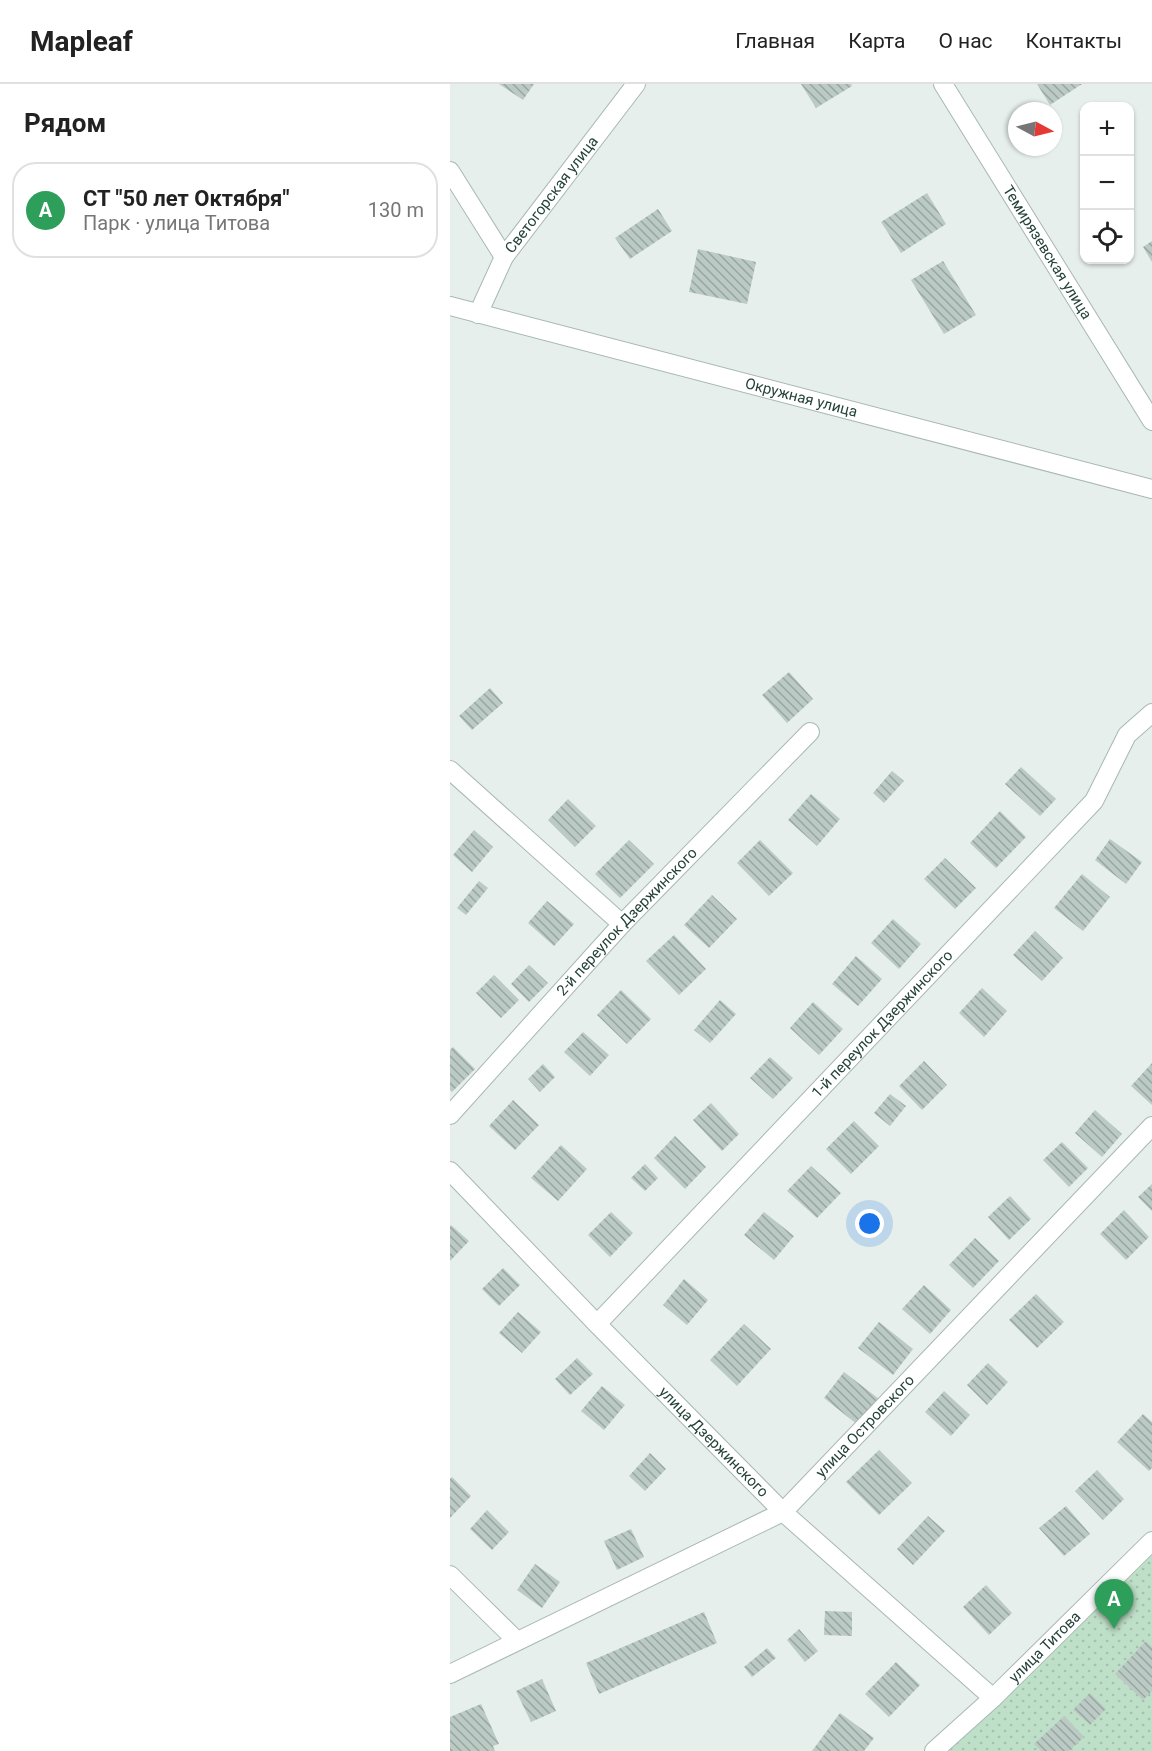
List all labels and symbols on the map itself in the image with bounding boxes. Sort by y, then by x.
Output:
north arrow [1008,102,1062,156]
street label: Светогорская улица [501,133,602,257]
street label: Темирязевская улица [999,182,1096,323]
street label: Окружная улица [743,374,859,421]
street label: 2-й переулок Дзержинского [553,844,701,1000]
street label: 1-й переулок Дзержинского [808,946,957,1101]
your location [855,1209,884,1238]
street label: улица Островского [812,1371,918,1481]
street label: улица Дзержинского [655,1383,772,1501]
pin: A [1094,1580,1134,1629]
street label: улица Титова [1005,1608,1084,1686]

